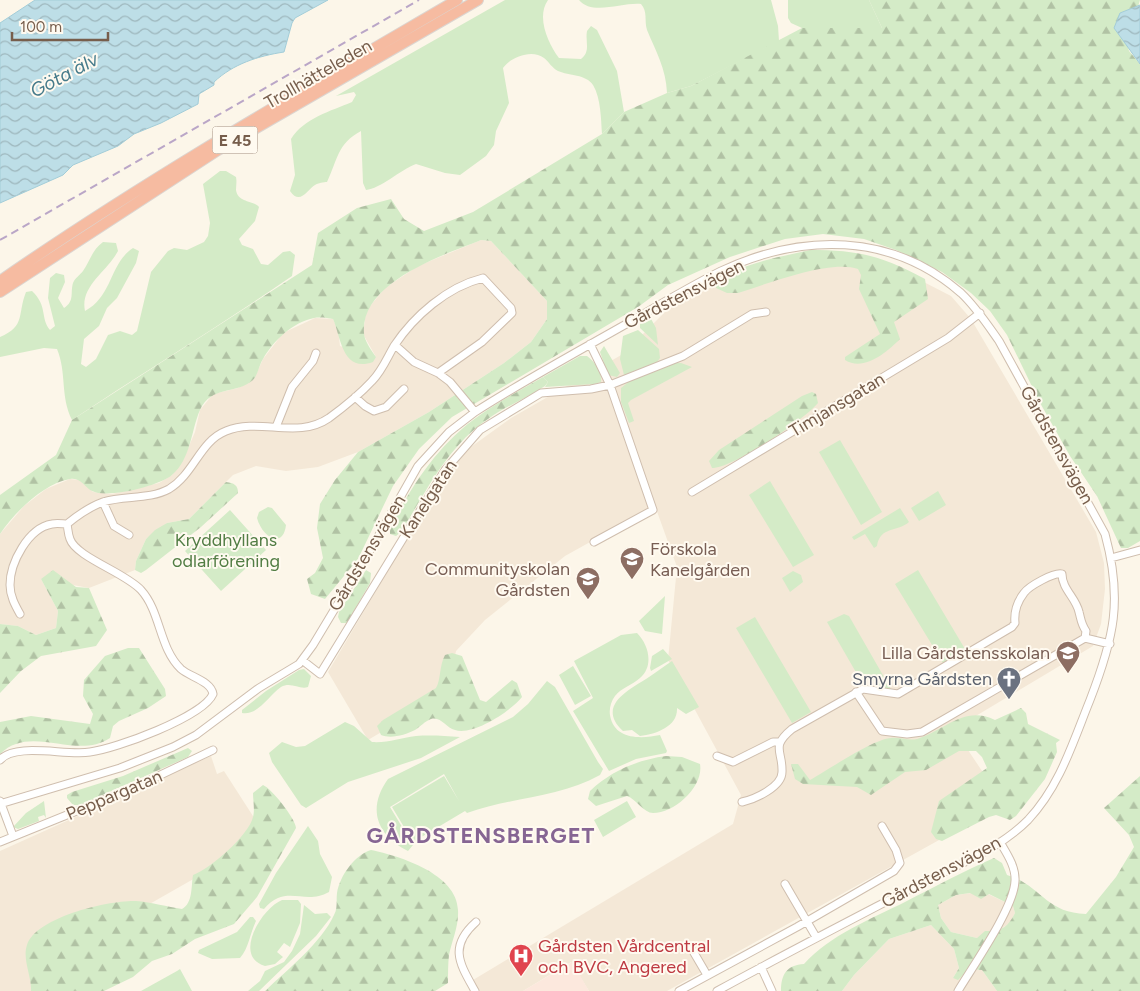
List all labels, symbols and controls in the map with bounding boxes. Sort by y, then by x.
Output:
scale bar [12,10,109,42]
text: 100 m [20,18,62,36]
street label: Trollhätteleden [260,34,376,114]
water label: Göta älv [26,47,103,103]
road number: E 45 [212,126,258,154]
street label: Gårdstensvägen [620,254,748,334]
street label: Timjansgatan [785,368,889,442]
street label: Gårdstensvägen [1015,382,1099,508]
street label: Kanelgatan [394,455,462,543]
street label: Gårdstensvägen [324,491,410,615]
park label: Kryddhyllans odlarförening [172,529,280,572]
place label: Förskola Kanelgården [650,538,750,581]
school or university icon: Förskola Kanelgården [619,546,645,580]
place label: Communityskolan Gårdsten [425,558,570,601]
school or university icon: Communityskolan Gårdsten [575,566,601,600]
school or university icon: Lilla Gårdstensskolan [1055,640,1081,674]
place label: Lilla Gårdstensskolan [881,642,1050,664]
church icon: Smyrna Gårdsten [996,666,1022,700]
place label: Smyrna Gårdsten [852,668,992,690]
street label: Peppargatan [63,765,165,825]
district label: GÅRDSTENSBERGET [367,822,595,849]
street label: Gårdstensvägen [878,831,1004,913]
place label: Gårdsten Vårdcentral och BVC, Angered [538,935,710,978]
hospital icon: Gårdsten Vårdcentral och BVC, Angered [508,943,534,977]

